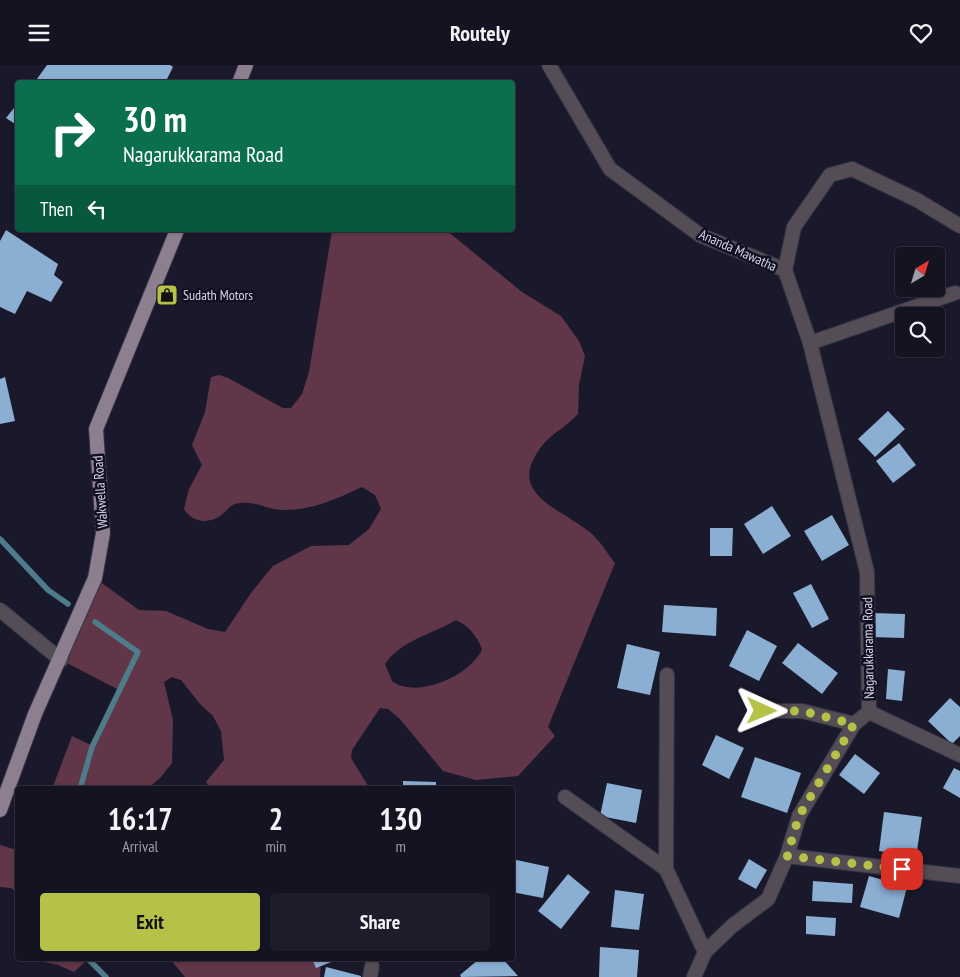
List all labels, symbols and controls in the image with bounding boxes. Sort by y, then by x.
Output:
icon: menu [25,19,53,47]
text: Routely [450,19,510,47]
icon: heart [907,19,935,47]
text: 30 m [123,96,187,142]
icon: right [40,100,105,165]
text: Nagarukkarama Road [123,140,284,168]
icon: left [83,195,111,223]
text: Then [40,197,73,221]
street label: Ananda Mawatha [696,225,780,275]
north arrow [895,247,945,297]
map controls [895,247,945,357]
shop icon: Sudath Motors [155,283,179,307]
place label: Sudath Motors [183,286,253,304]
button: search [895,307,945,357]
street label: Wakwella Road [88,455,112,529]
street label: Nagarukkarama Road [858,597,878,699]
position arrow [735,684,787,736]
text: 16:17 [108,799,173,838]
text: 2 [269,799,283,838]
text: 130 [379,799,422,838]
text: Arrival [122,836,158,856]
text: min [265,836,286,856]
text: m [395,836,406,856]
pin [881,848,923,890]
icon: arrive [888,855,916,883]
button: Exit [40,893,260,951]
button: Share [270,893,490,951]

